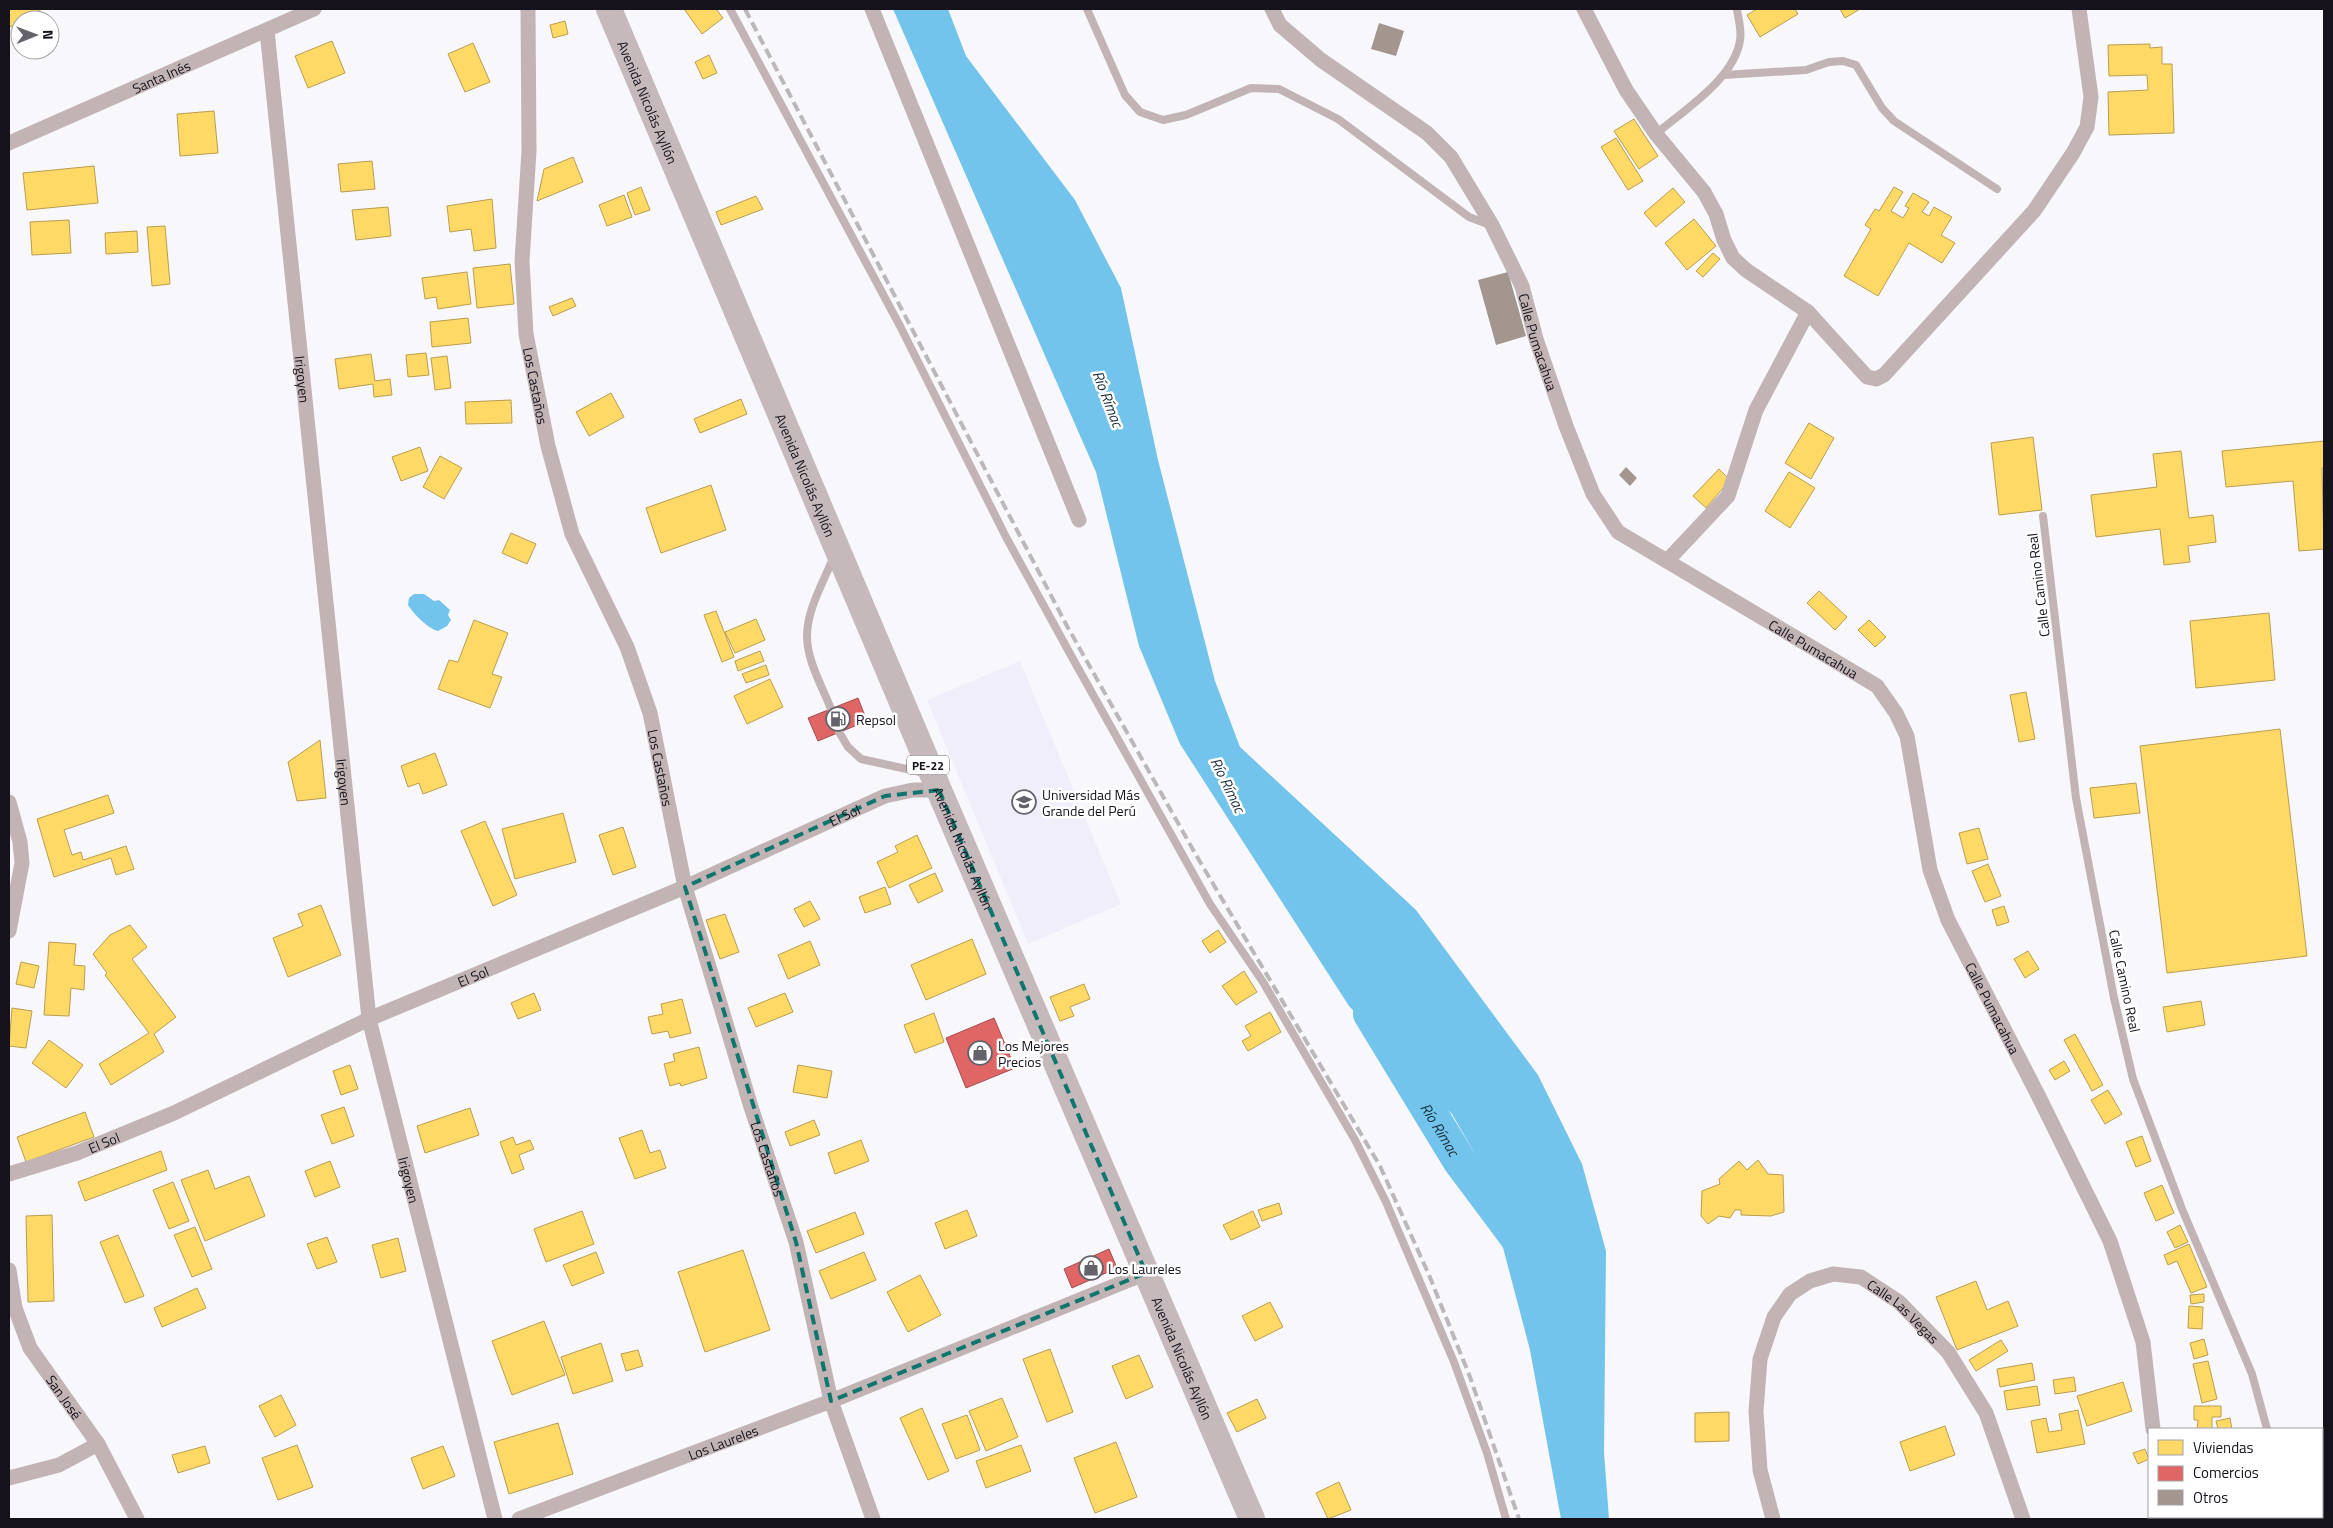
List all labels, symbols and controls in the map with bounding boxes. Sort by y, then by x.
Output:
north arrow [10,10,60,60]
text: N [38,30,59,40]
street label: Avenida Nicolás Ayllón [613,37,684,167]
street label: Santa Inés [129,54,193,98]
street label: Calle Pumacahua [1514,291,1563,393]
street label: Los Castaños [518,345,554,426]
street label: Irigoyen [290,355,316,404]
water label: Río Rímac [1087,367,1130,432]
street label: Avenida Nicolás Ayllón [771,410,841,540]
street label: Calle Camino Real [2021,532,2055,638]
street label: Calle Pumacahua [1765,614,1862,683]
fuel station icon: Repsol [825,706,851,732]
place label: Repsol [856,709,896,730]
street label: Los Castaños [643,727,679,808]
water label: Río Rímac [1205,753,1252,818]
road number: PE-22 [907,756,949,774]
street label: Irigoyen [332,757,357,807]
street label: Avenida Nicolás Ayllón [928,783,1000,913]
place label: Universidad Más Grande del Perú [1042,784,1140,821]
school or university icon: Universidad Más Grande del Perú [1011,789,1037,815]
street label: El Sol [825,798,863,831]
street label: Calle Camino Real [2104,928,2146,1034]
street label: Calle Pumacahua [1961,958,2026,1057]
street label: El Sol [454,960,492,992]
place label: Los Mejores Precios [998,1035,1069,1072]
shop icon: Los Mejores Precios [967,1040,993,1066]
water label: Río Rímac [1415,1098,1466,1162]
street label: Los Castaños [746,1118,791,1199]
street label: El Sol [85,1126,123,1158]
street label: Irigoyen [394,1154,425,1205]
shop icon: Los Laureles [1078,1255,1104,1281]
place label: Los Laureles [1108,1258,1181,1279]
street label: Calle Las Vegas [1863,1274,1944,1348]
street label: Avenida Nicolás Ayllón [1147,1293,1219,1423]
street label: San José [41,1370,88,1423]
street label: Los Laureles [685,1419,761,1465]
legend [2148,1428,2323,1518]
text: Viviendas [2193,1436,2254,1459]
text: Comercios [2193,1461,2259,1484]
text: Otros [2193,1486,2228,1509]

